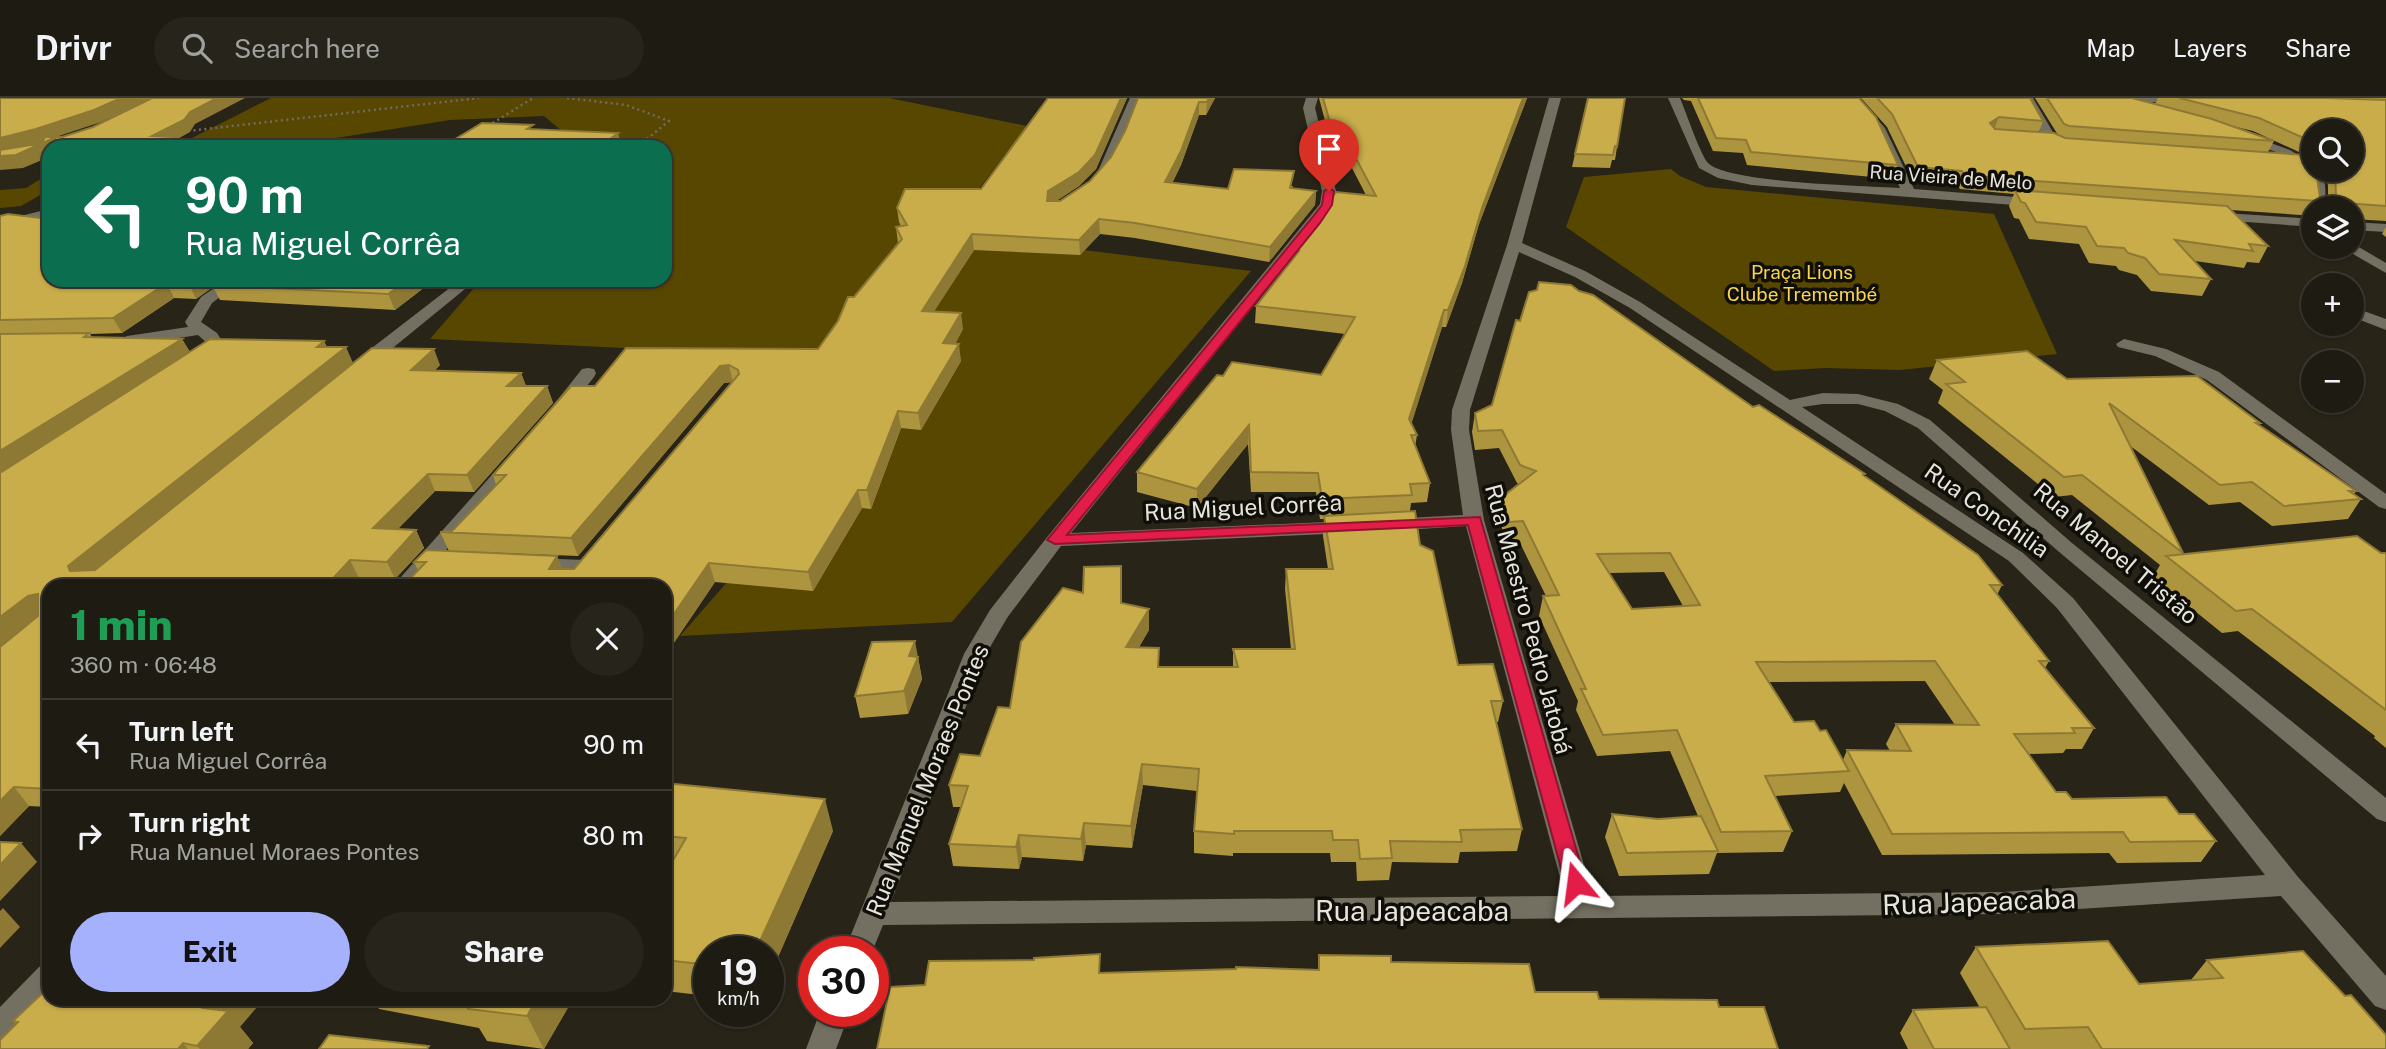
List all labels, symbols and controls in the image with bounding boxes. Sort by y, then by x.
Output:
search box [154,17,644,80]
text: Drivr [35,29,112,67]
icon: search [178,29,216,67]
text: Search here [234,33,380,64]
text: Map [2086,34,2135,62]
text: Layers [2173,34,2247,62]
text: Share [2285,34,2351,62]
pin [1299,119,1359,191]
map controls [2301,119,2364,413]
button: search [2301,119,2364,182]
icon: arrive [1310,130,1348,168]
street label: Rua Vieira de Melo [1869,160,2033,194]
text: 90 m [185,166,304,224]
icon: left [70,168,161,259]
button: layers [2301,196,2364,259]
text: Rua Miguel Corrêa [185,225,461,262]
park label: Praça Lions Clube Tremembé [1727,261,1877,305]
button: + [2301,273,2364,336]
button: − [2301,350,2364,413]
street label: Rua Conchilia [1920,457,2054,563]
street label: Rua Manoel Tristão [2029,477,2203,629]
street label: Rua Maestro Pedro Jatobá [1480,481,1578,757]
street label: Rua Miguel Corrêa [1143,488,1343,526]
text: 1 min [70,600,173,649]
button: close [570,602,644,676]
street label: Rua Manuel Moraes Pontes [860,640,994,920]
text: 360 m · 06:48 [70,651,217,678]
text: Turn left [129,716,234,747]
icon: left [70,726,108,764]
text: 90 m [583,729,644,760]
text: Rua Miguel Corrêa [129,747,327,774]
text: Turn right [129,807,251,838]
icon: right [70,817,108,855]
text: 80 m [583,820,644,851]
text: Rua Manuel Moraes Pontes [129,838,419,865]
position arrow [1539,846,1613,920]
street label: Rua Japeacaba [1881,881,2077,921]
street label: Rua Japeacaba [1315,894,1509,927]
button: Exit [70,912,350,992]
button: Share [364,912,644,992]
speed limit sign: 30 [798,936,889,1027]
text: 19 [719,952,758,993]
text: km/h [717,988,760,1009]

